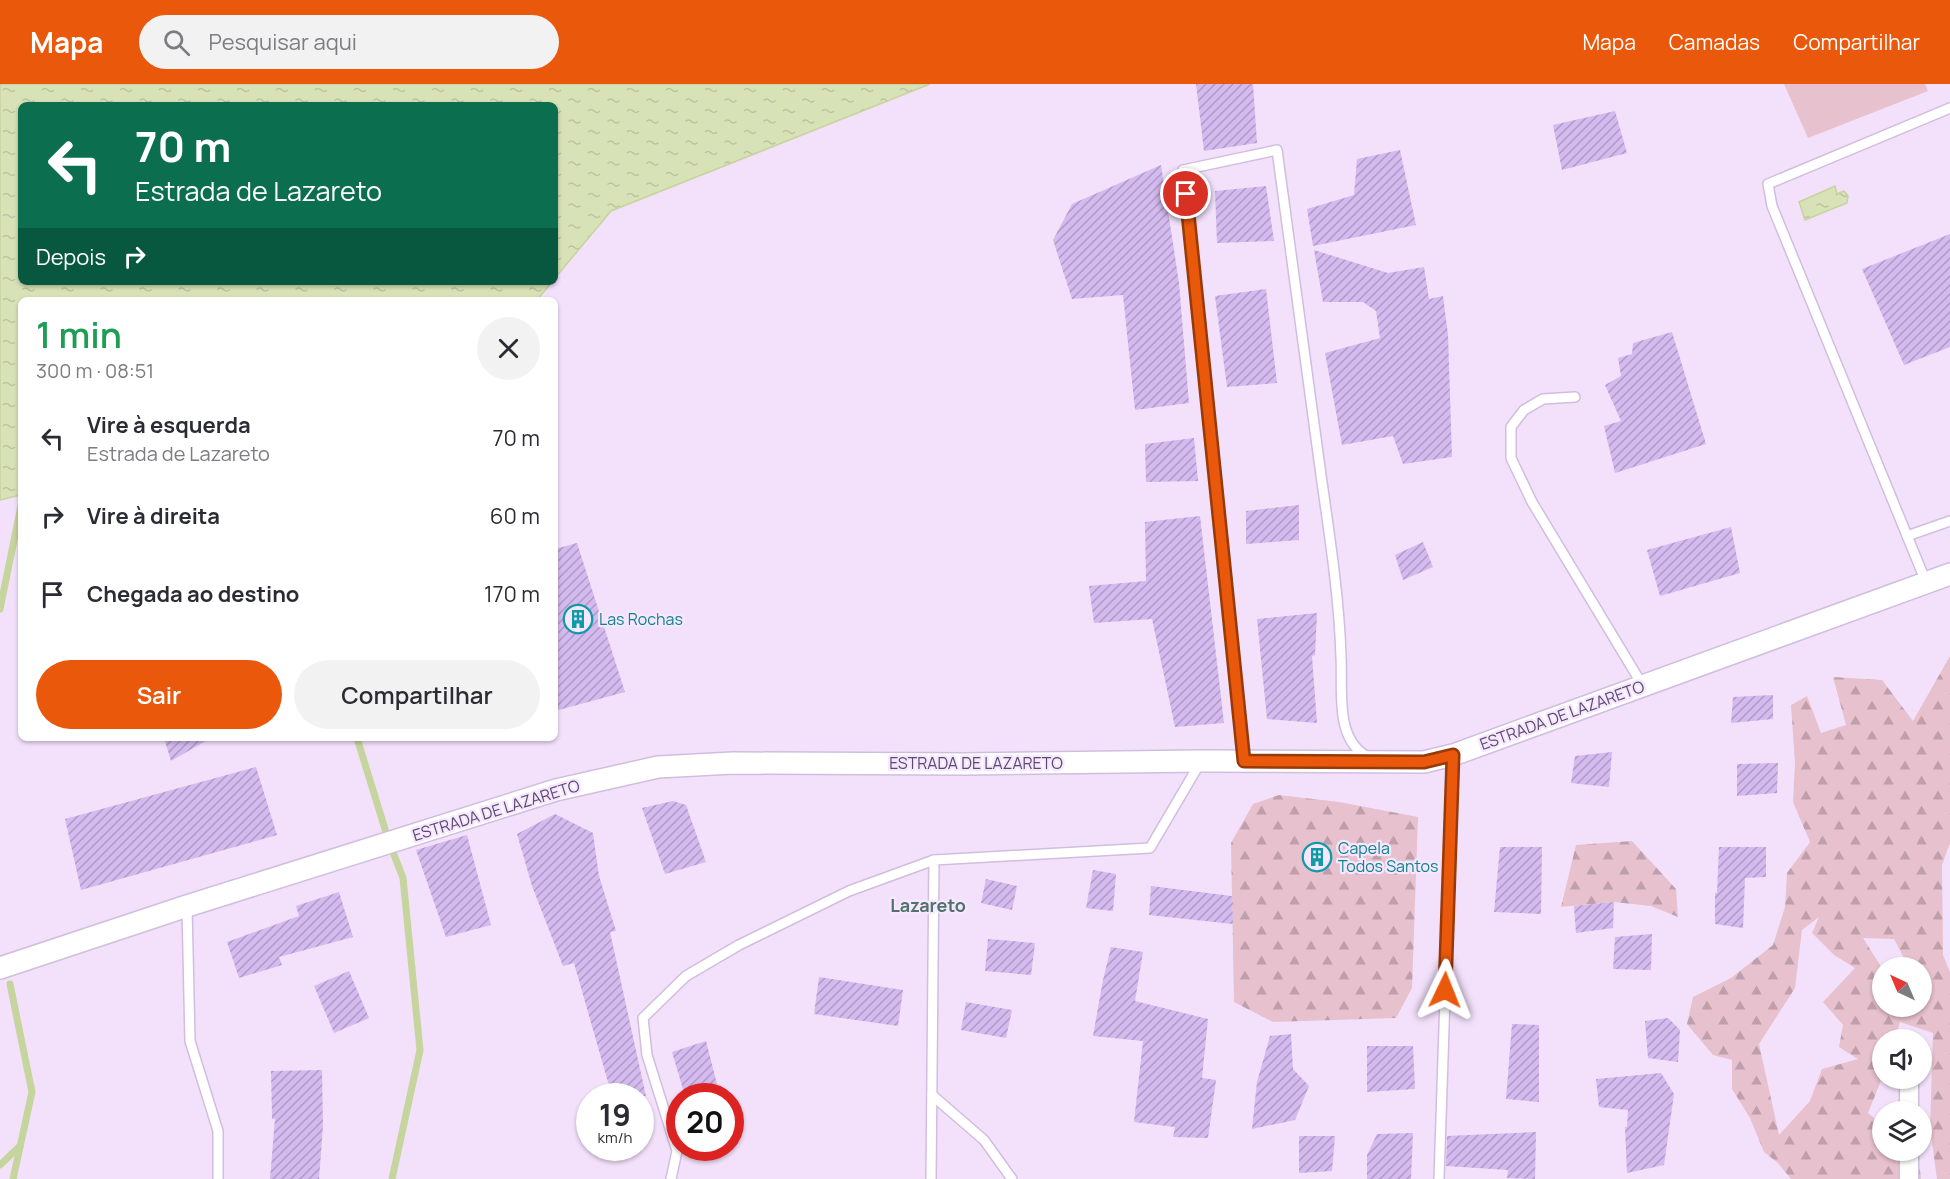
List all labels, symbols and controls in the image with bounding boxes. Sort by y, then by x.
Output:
search box [139,15,559,69]
text: Mapa [30,23,103,61]
icon: search [160,26,193,59]
text: Pesquisar aqui [208,27,357,57]
text: Mapa [1582,28,1636,56]
text: Camadas [1669,28,1760,56]
text: Compartilhar [1793,28,1920,56]
text: 70 m [135,117,231,175]
icon: left [36,126,114,204]
pin [1160,168,1211,219]
text: Estrada de Lazareto [135,172,382,209]
icon: arrive [1169,177,1202,210]
icon: right [118,240,151,273]
text: Depois [36,242,106,272]
text: 1 min [36,310,122,359]
button: close [477,317,540,380]
text: 300 m · 08:51 [36,357,154,384]
text: Vire à esquerda [87,410,251,440]
icon: left [36,422,69,455]
text: 70 m [492,423,540,453]
text: Estrada de Lazareto [87,440,270,467]
icon: right [36,500,69,533]
text: Vire à direita [87,501,220,531]
text: 60 m [490,501,540,531]
icon: arrive [36,578,69,611]
text: Chegada ao destino [87,579,299,609]
text: 170 m [484,579,540,609]
building icon: Las Rochas [562,603,594,635]
place label: Las Rochas [599,608,683,630]
button: Sair [36,660,282,729]
button: Compartilhar [294,660,540,729]
street label: ESTRADA DE LAZARETO [1477,675,1648,755]
street label: ESTRADA DE LAZARETO [889,752,1063,774]
street label: ESTRADA DE LAZARETO [410,774,583,846]
place label: Capela Todos Santos [1338,837,1438,877]
building icon: Capela Todos Santos [1301,841,1333,873]
district label: Lazareto [890,893,966,917]
north arrow [1872,957,1932,1017]
map controls [1872,957,1932,1161]
position arrow [1413,958,1477,1022]
button: sound [1872,1029,1932,1089]
speed limit sign: 20 [666,1083,744,1161]
text: 19 [599,1094,631,1135]
button: layers [1872,1101,1932,1161]
text: km/h [598,1127,632,1148]

